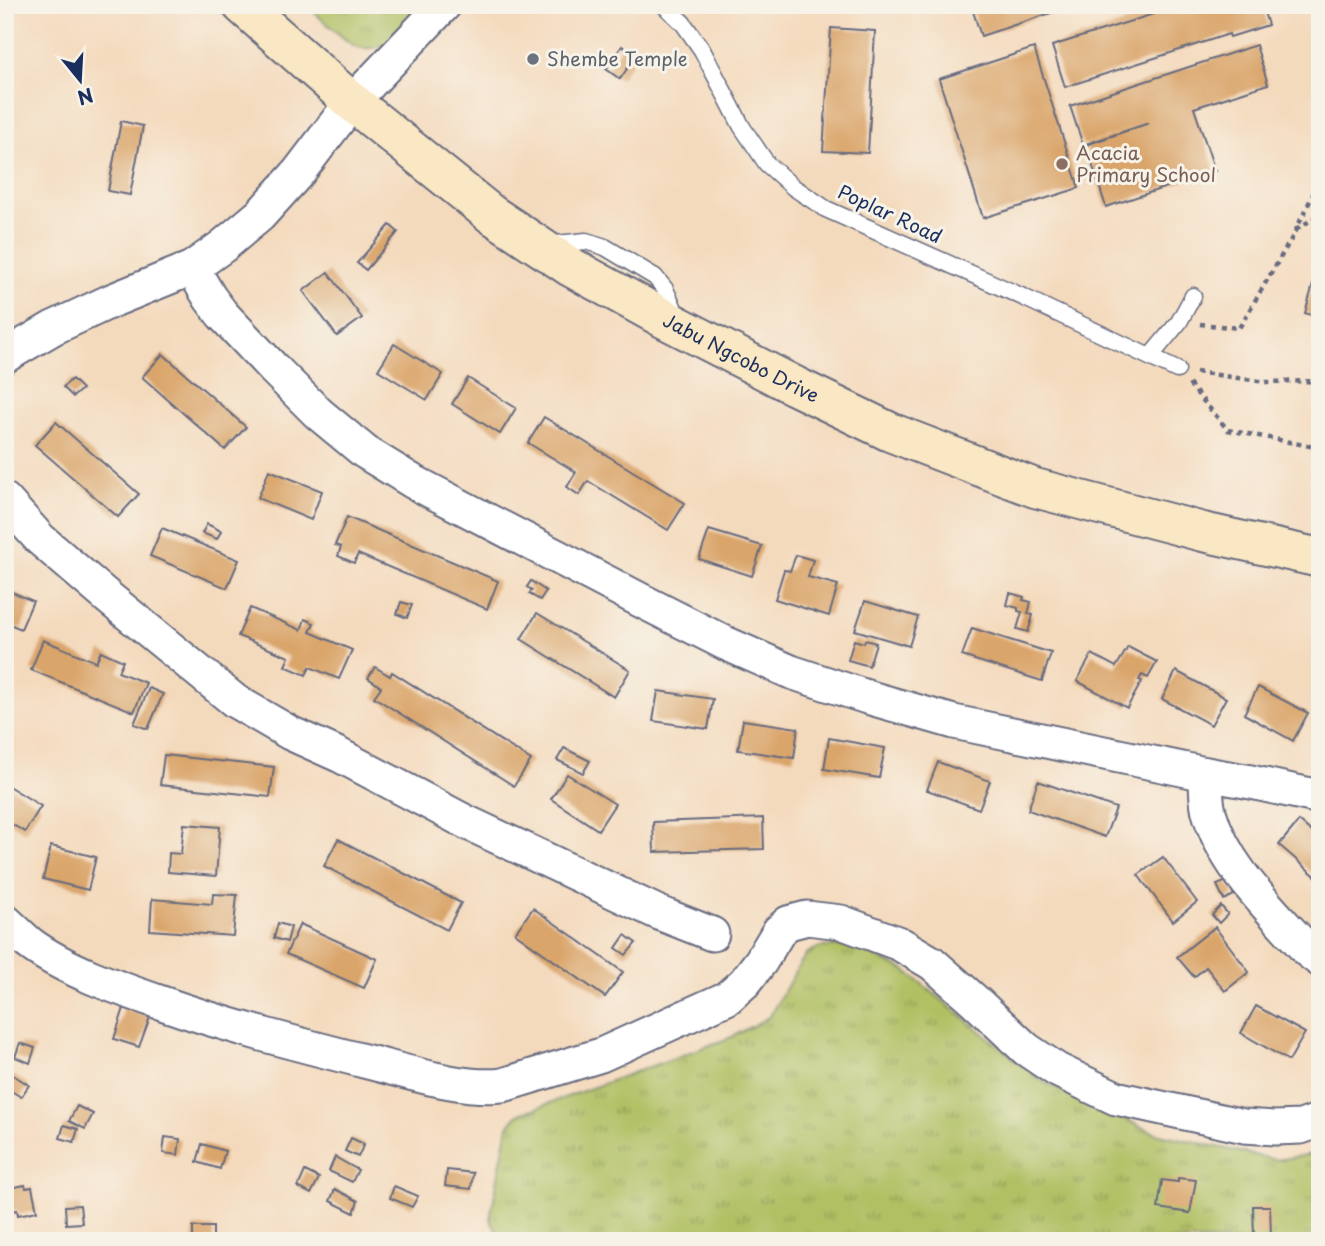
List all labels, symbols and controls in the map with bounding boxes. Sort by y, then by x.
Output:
place label: Shembe Temple [547,44,688,72]
north arrow [46,46,116,116]
marker: Shembe Temple [525,51,541,67]
text: N [74,81,97,113]
place label: Acacia Primary School [1076,138,1216,188]
marker: Acacia Primary School [1054,156,1070,172]
street label: Poplar Road [834,177,947,249]
street label: Jabu Ngcobo Drive [659,305,824,409]

